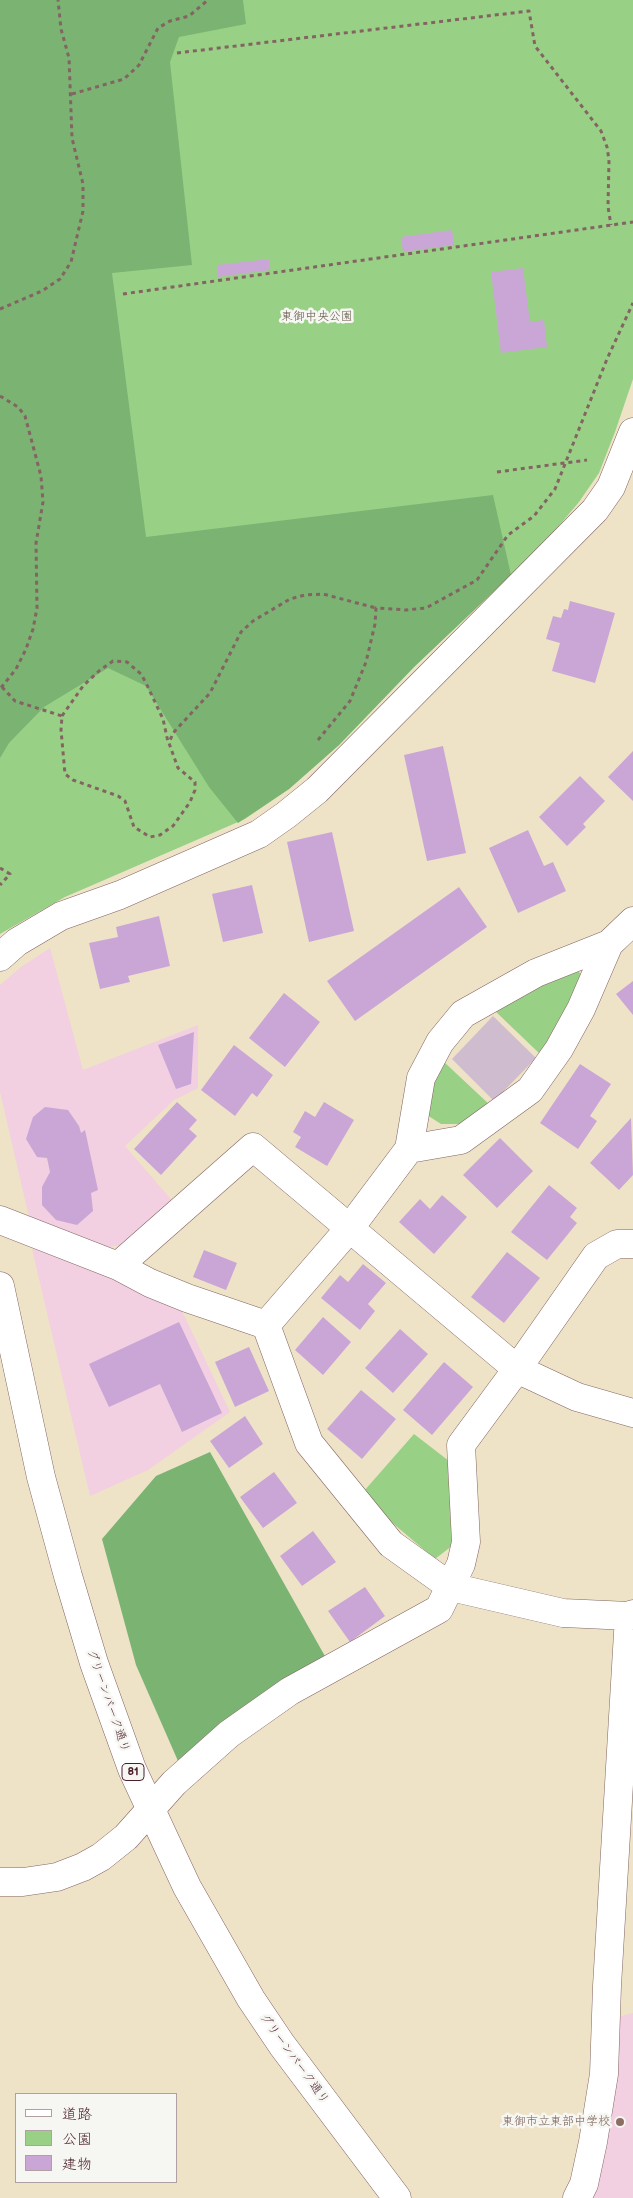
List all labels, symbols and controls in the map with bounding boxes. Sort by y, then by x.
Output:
park label: 東御中央公園 [281,310,353,324]
street label: グリーンパーク通り [84,1648,132,1754]
road number: 81 [122,1764,144,1780]
street label: グリーンパーク通り [256,2011,332,2107]
legend [15,2093,178,2183]
text: 道路 [62,2105,92,2124]
place label: 東御市立東部中学校 [502,2115,610,2129]
marker: 東御市立東部中学校 [614,2116,626,2128]
text: 公園 [62,2130,92,2149]
text: 建物 [62,2155,92,2174]

